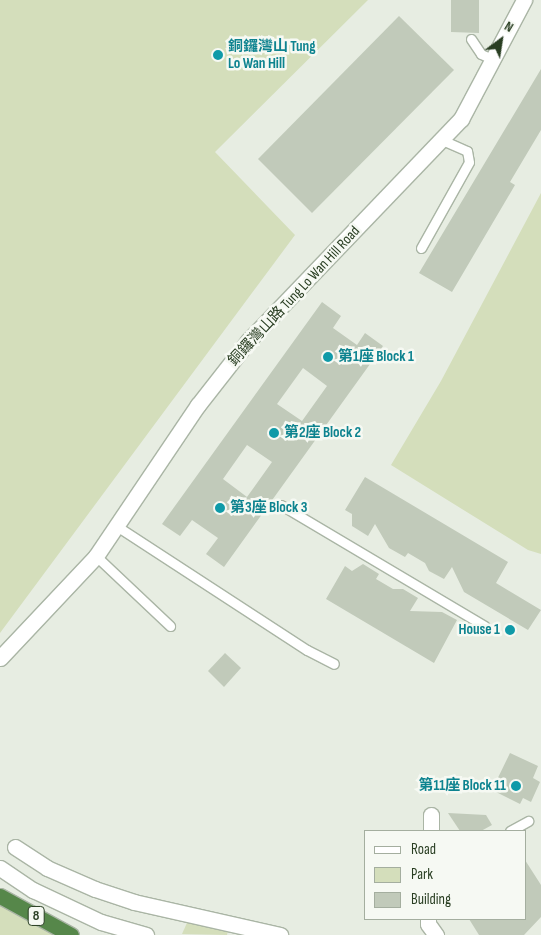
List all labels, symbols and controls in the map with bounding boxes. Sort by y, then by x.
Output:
north arrow [476,15,526,65]
text: N [501,17,517,36]
place label: 銅鑼灣山 Tung Lo Wan Hill [228,37,316,72]
marker: 銅鑼灣山 Tung Lo Wan Hill [212,49,224,61]
street label: 銅鑼灣山路 Tung Lo Wan Hill Road [224,222,364,370]
place label: 第1座 Block 1 [338,348,414,366]
marker: 第1座 Block 1 [322,351,334,363]
place label: 第2座 Block 2 [284,424,361,442]
marker: 第2座 Block 2 [268,427,280,439]
place label: 第3座 Block 3 [230,499,307,517]
marker: 第3座 Block 3 [214,502,226,514]
place label: House 1 [459,621,500,639]
marker: House 1 [504,624,516,636]
place label: 第11座 Block 11 [418,777,506,795]
marker: 第11座 Block 11 [510,780,522,792]
legend [364,830,526,920]
text: Road [411,840,436,859]
text: Park [411,865,433,884]
text: Building [411,890,451,909]
road number: 8 [27,904,45,928]

